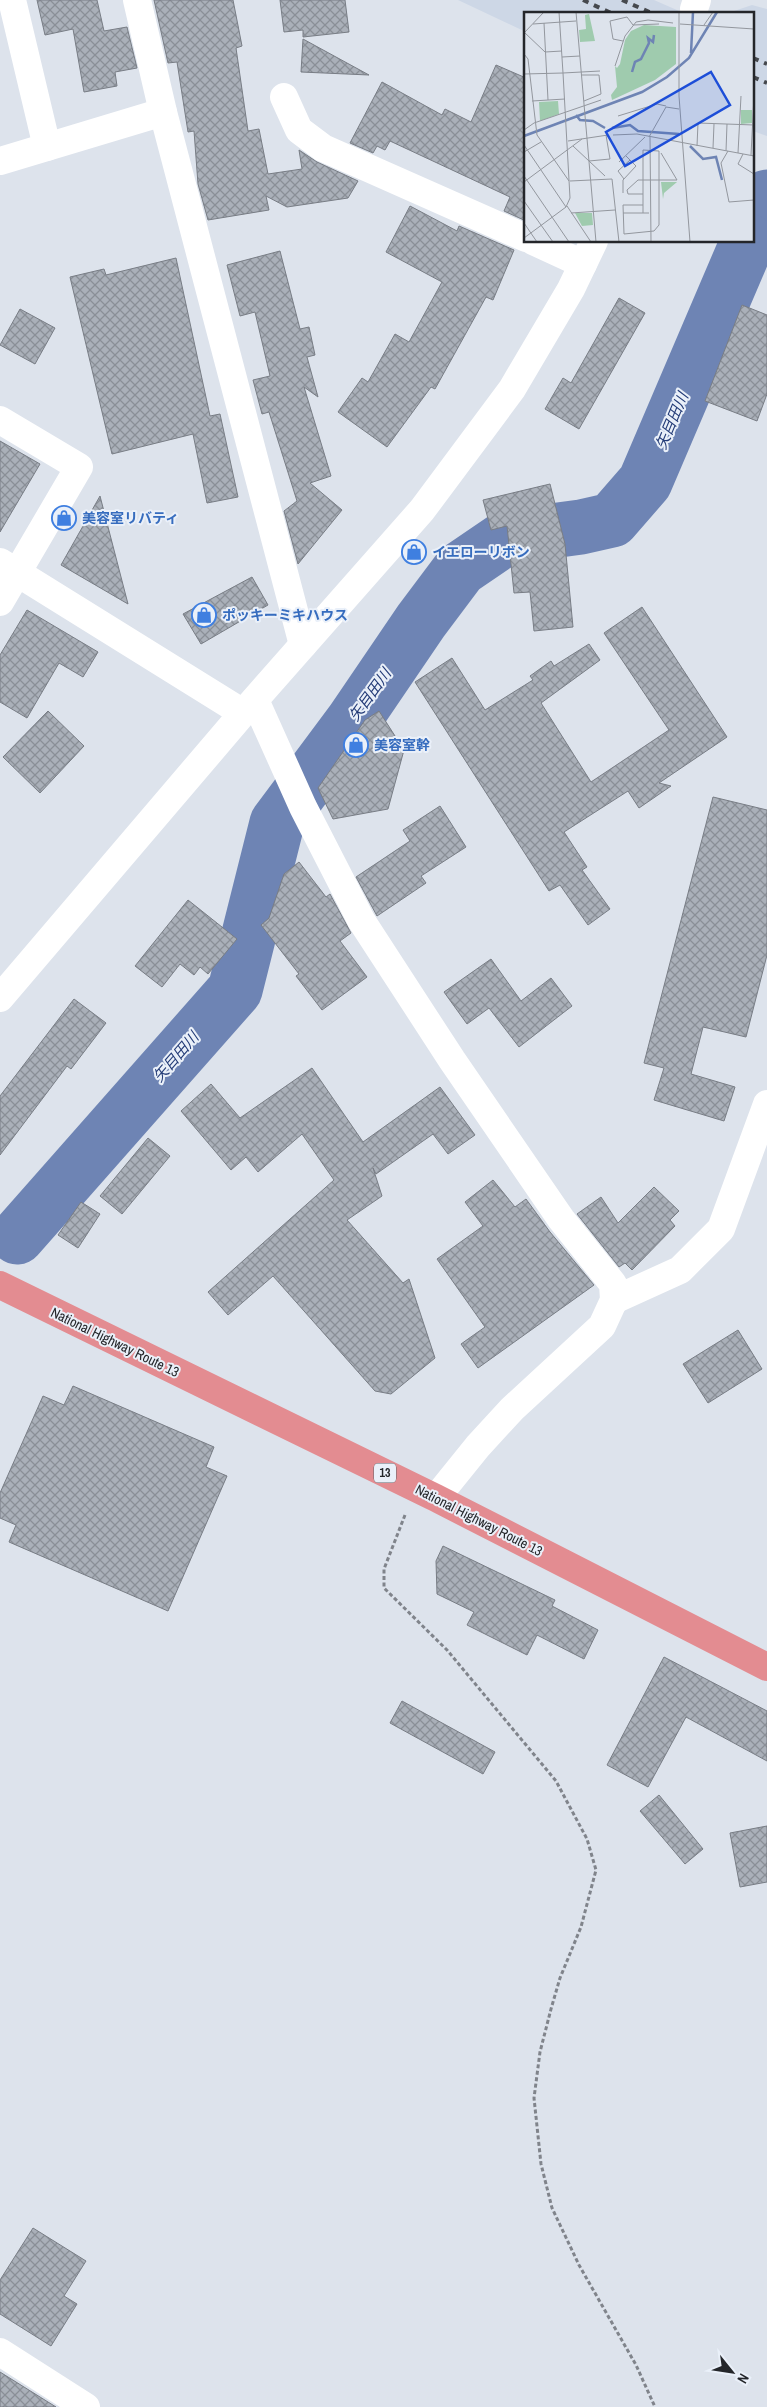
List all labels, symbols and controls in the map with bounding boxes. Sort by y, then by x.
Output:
inset map [524,12,754,242]
water label: 矢目田川 [650,387,694,453]
shop icon: 美容室リバティ [51,505,77,531]
place label: 美容室リバティ [82,509,179,527]
shop icon: イエローリボン [401,539,427,565]
place label: イエローリボン [432,543,530,561]
shop icon: ポッキーミキハウス [191,602,217,628]
place label: ポッキーミキハウス [222,606,348,624]
water label: 矢目田川 [343,663,397,725]
shop icon: 美容室幹 [343,732,369,758]
place label: 美容室幹 [374,736,430,754]
water label: 矢目田川 [148,1026,205,1086]
street label: National Highway Route 13 [48,1303,182,1381]
road number: 13 [374,1464,396,1482]
street label: National Highway Route 13 [412,1480,546,1560]
north arrow [707,2347,757,2397]
text: N [733,2370,753,2387]

